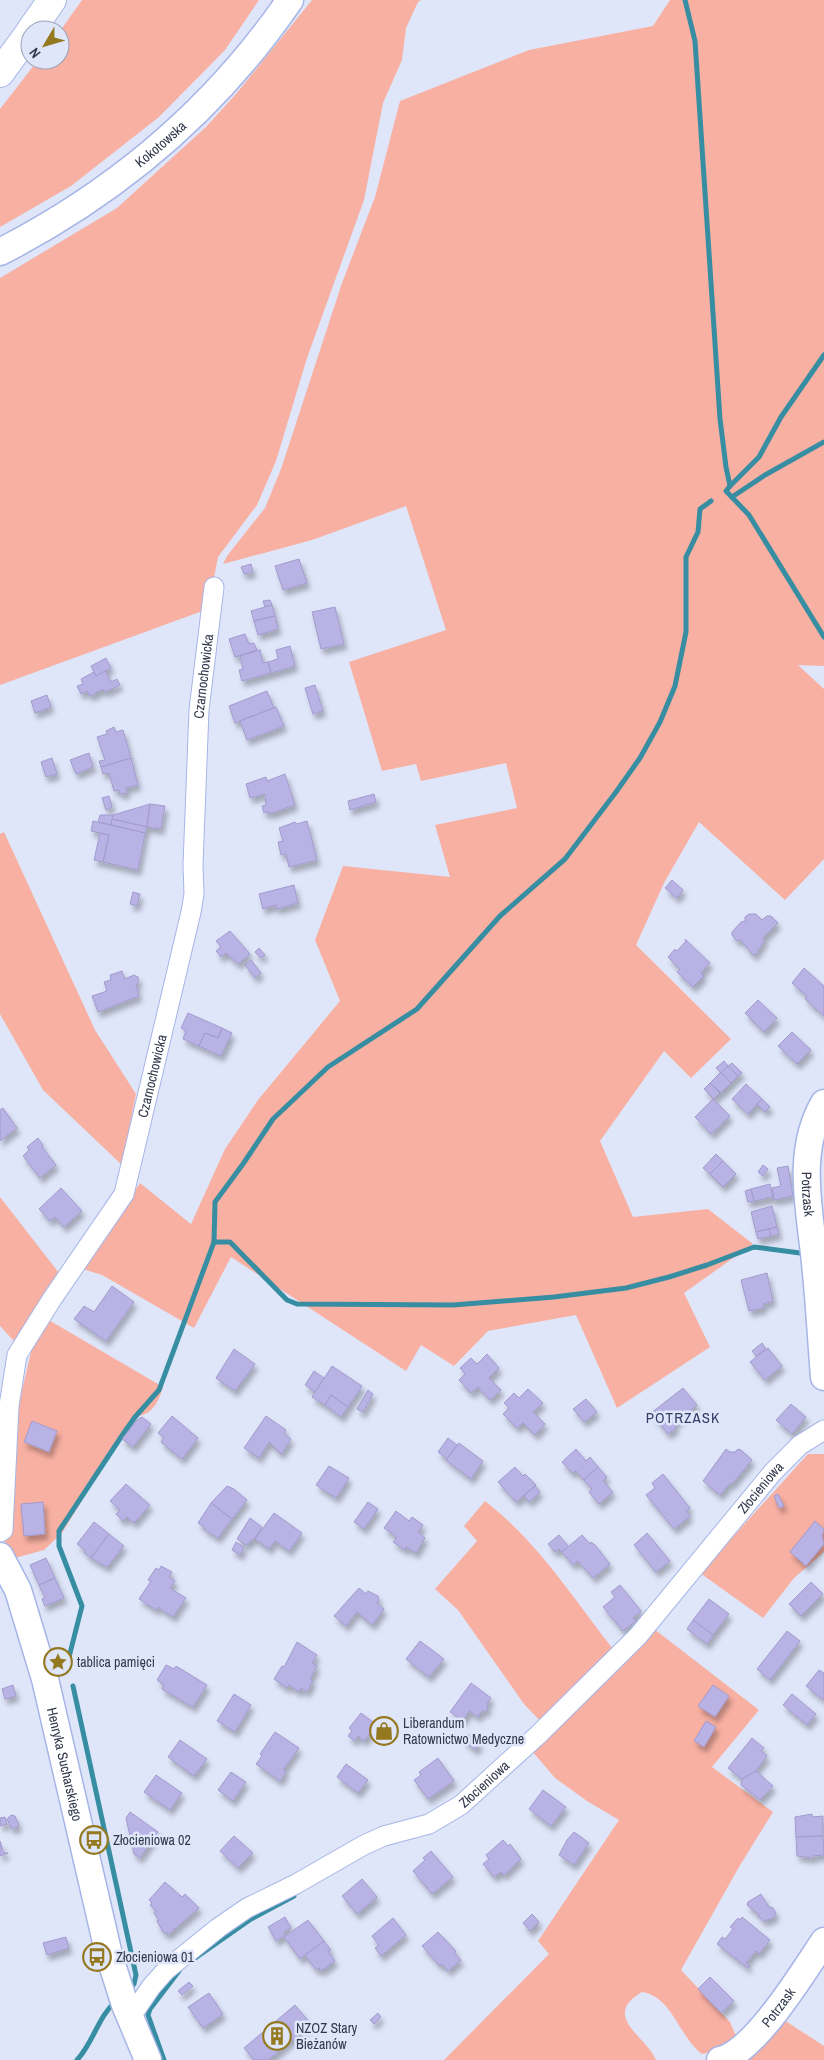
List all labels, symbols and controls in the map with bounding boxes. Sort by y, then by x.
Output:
north arrow [20,20,70,70]
text: N [25,44,44,62]
street label: Kokotowska [131,117,190,171]
street label: Czarnochowicka [190,632,217,719]
street label: Czarnochowicka [133,1032,171,1119]
street label: Potrzask [798,1172,818,1218]
district label: POTRZASK [646,1407,720,1428]
street label: Złocieniowa [734,1457,788,1517]
place icon: tablica pamięci [43,1647,73,1677]
place label: tablica pamięci [77,1653,155,1671]
street label: Henryka Sucharskiego [43,1706,87,1823]
place label: Liberandum Ratownictwo Medyczne [403,1714,524,1748]
shop icon: Liberandum Ratownictwo Medyczne [369,1716,399,1746]
street label: Złocieniowa [455,1756,513,1812]
bus stop icon: Złocieniowa 02 [79,1825,109,1855]
place label: Złocieniowa 02 [113,1831,191,1849]
bus stop icon: Złocieniowa 01 [82,1942,112,1972]
place label: Złocieniowa 01 [116,1948,194,1966]
street label: Potrzask [758,1984,799,2031]
place label: NZOZ Stary Bieżanów [296,2019,357,2053]
building icon: NZOZ Stary Bieżanów [262,2021,292,2051]

